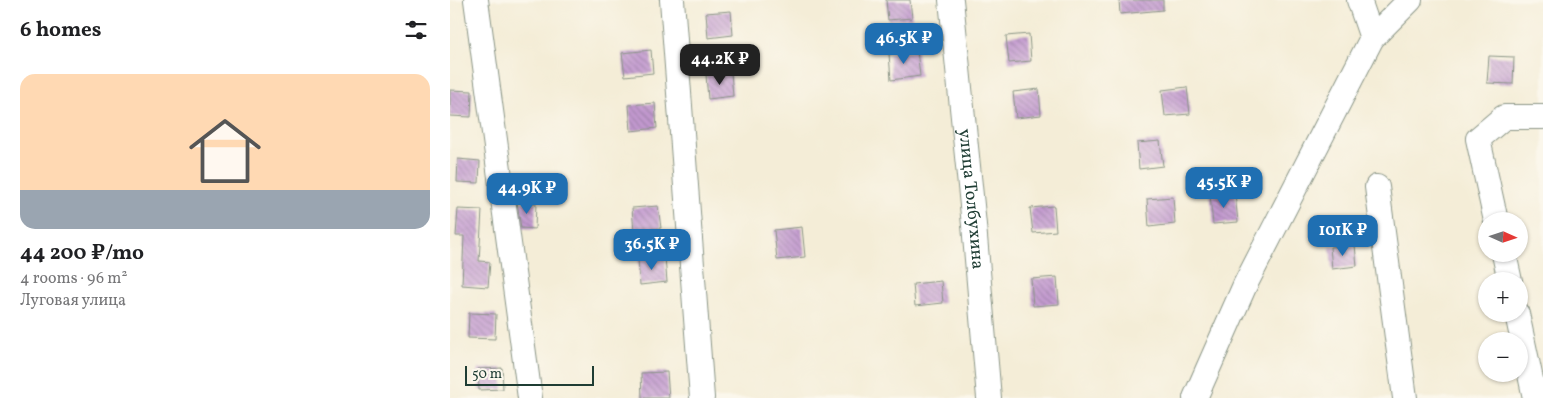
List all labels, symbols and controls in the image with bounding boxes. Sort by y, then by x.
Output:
text: 6 homes [20,16,101,45]
icon: filters [402,16,430,44]
pin: 46.5K ₽ [858,22,950,65]
text: 46.5K ₽ [876,28,932,50]
pin: 44.2K ₽ [674,44,766,86]
text: 44.2K ₽ [691,49,749,71]
icon: home [180,106,270,196]
street label: улица Толбухина [952,127,990,270]
pin: 45.5K ₽ [1178,166,1270,209]
pin: 44.9K ₽ [481,172,573,215]
text: 45.5K ₽ [1196,172,1252,194]
text: 44.9K ₽ [498,178,556,200]
north arrow [1478,212,1528,262]
map controls [1478,212,1528,382]
pin: 101K ₽ [1302,214,1384,257]
text: 101K ₽ [1319,220,1367,242]
pin: 36.5K ₽ [606,228,698,271]
text: 36.5K ₽ [625,234,679,256]
text: 44 200 ₽/mo [20,239,144,268]
text: 4 rooms · 96 m² [20,268,127,290]
button: + [1478,272,1528,322]
text: Луговая улица [20,290,126,312]
button: − [1478,332,1528,382]
scale bar [465,363,594,386]
text: 50 m [472,365,502,384]

